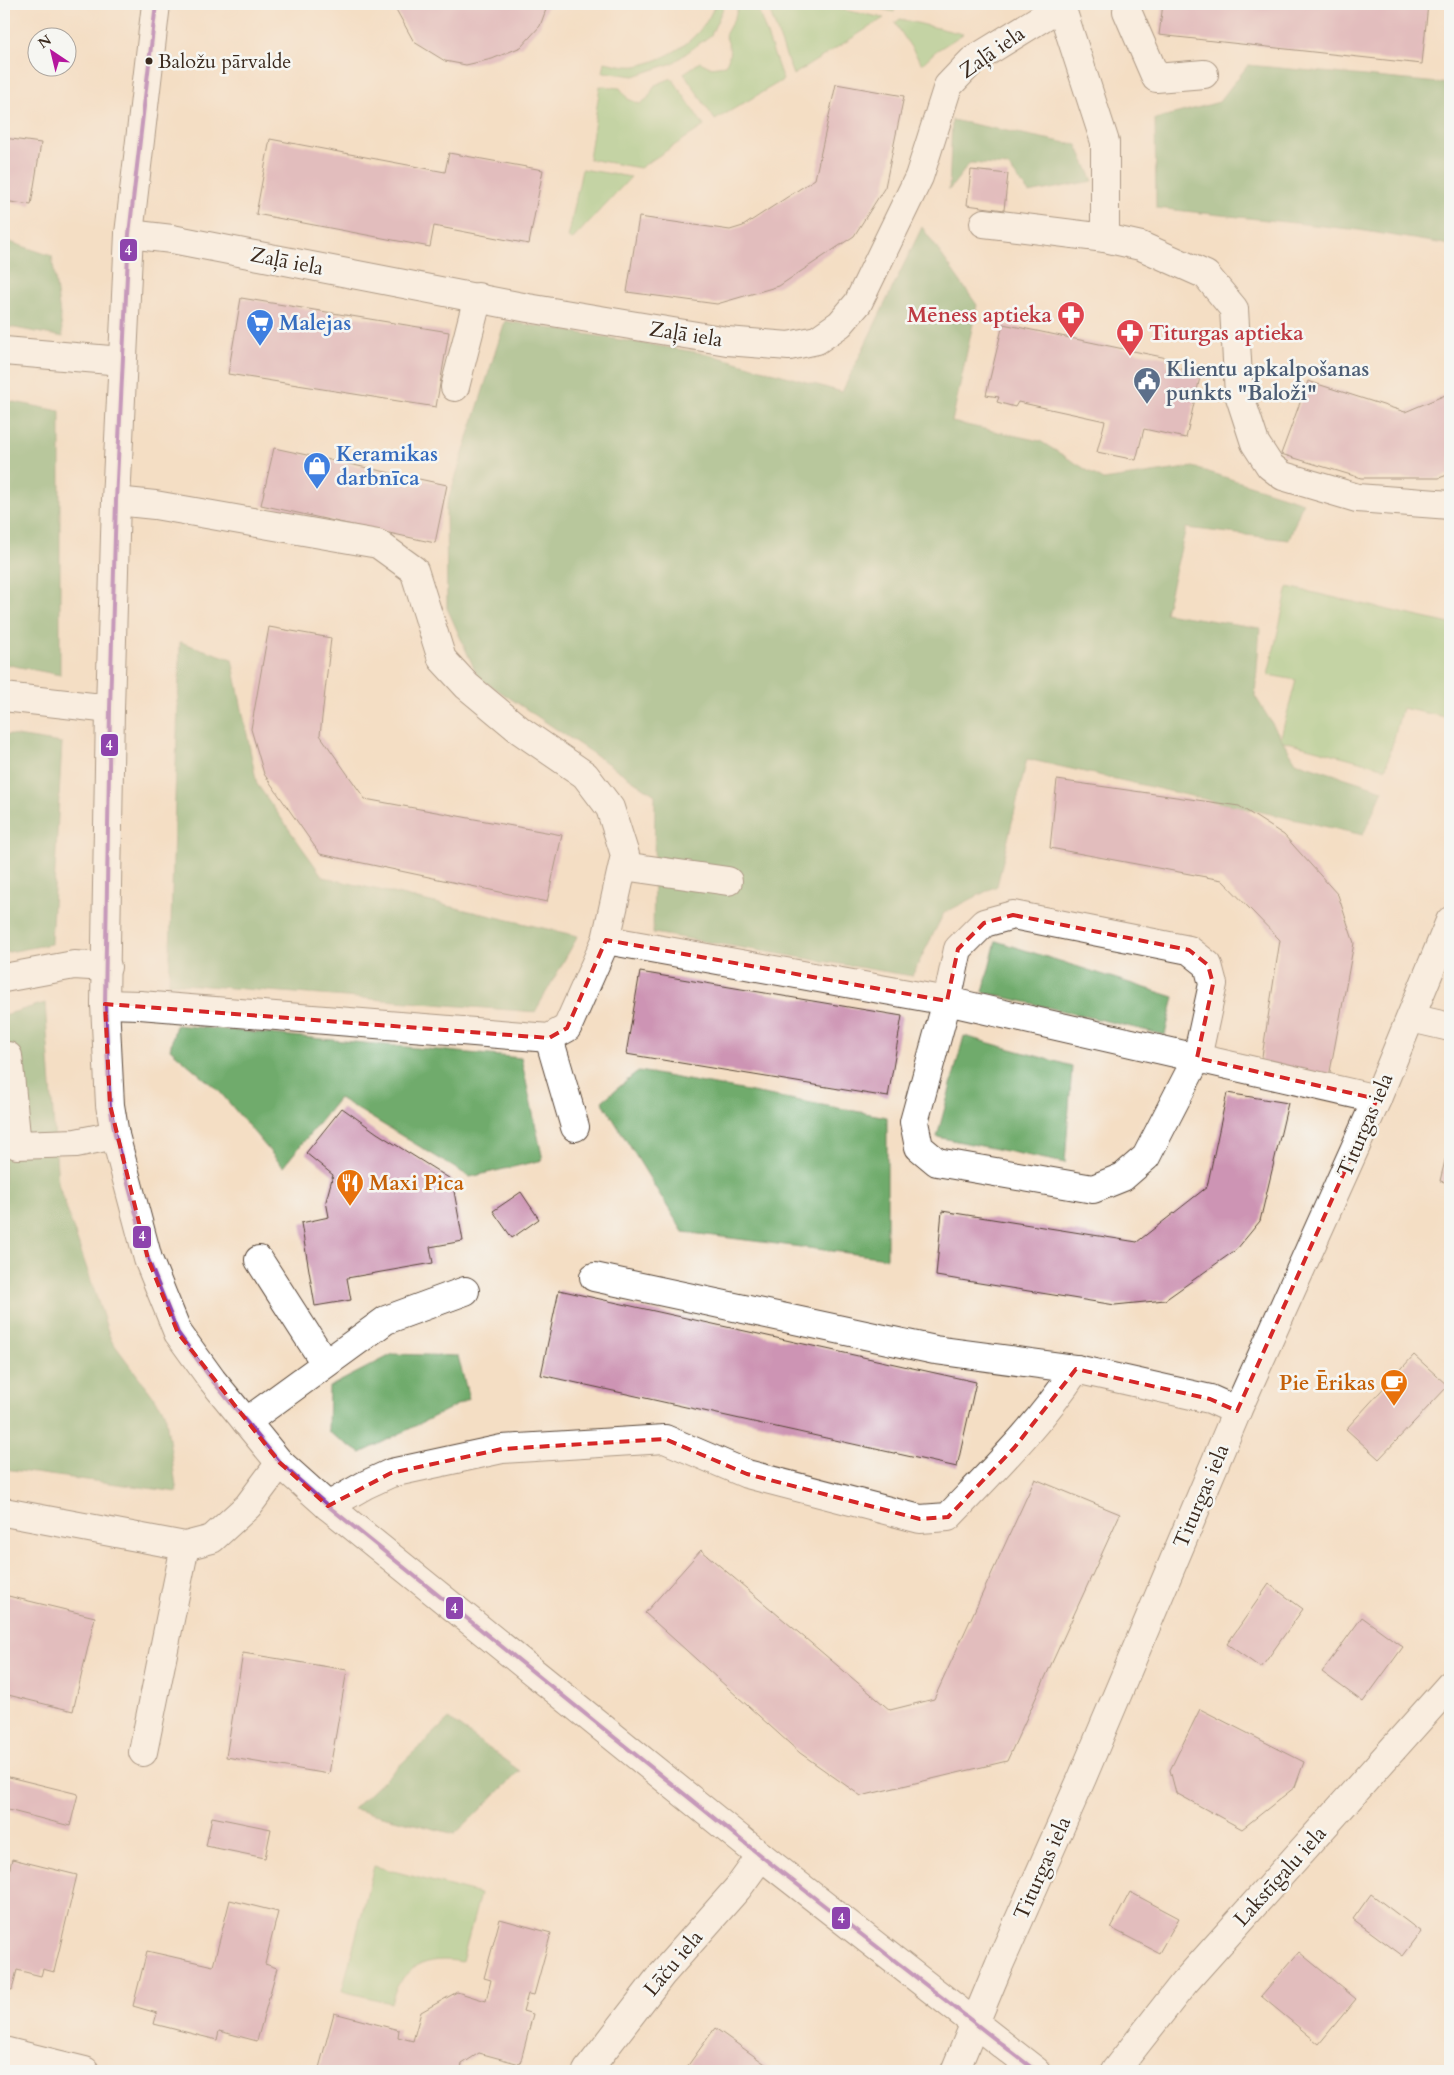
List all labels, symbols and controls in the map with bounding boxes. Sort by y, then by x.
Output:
street label: Zaļā iela [954,19,1031,85]
north arrow [28,28,78,78]
text: N [34,30,55,53]
place label: Baložu pārvalde [158,48,291,75]
marker: Baložu pārvalde [144,56,154,66]
line badge: 4 [119,238,138,262]
street label: Zaļā iela [248,240,326,283]
text: 4 [124,241,132,260]
pharmacy icon: Mēness aptieka [1056,300,1086,339]
place label: Mēness aptieka [907,301,1053,330]
supermarket icon: Malejas [245,308,275,347]
place label: Malejas [279,309,351,338]
street label: Zaļā iela [647,314,725,355]
pharmacy icon: Titurgas aptieka [1115,318,1145,357]
place label: Titurgas aptieka [1149,319,1304,348]
place label: Klientu apkalpošanas punkts "Baloži" [1166,355,1369,408]
public building icon: Klientu apkalpošanas punkts "Baloži" [1132,366,1162,405]
place label: Keramikas darbnīca [336,440,438,493]
shop icon: Keramikas darbnīca [302,451,332,490]
line badge: 4 [100,733,119,757]
text: 4 [105,736,113,755]
street label: Titurgas iela [1331,1069,1400,1182]
restaurant icon: Maxi Pica [335,1168,365,1207]
place label: Maxi Pica [369,1169,465,1198]
line badge: 4 [132,1225,152,1249]
text: 4 [138,1227,146,1246]
cafe icon: Pie Ērikas [1379,1368,1409,1407]
place label: Pie Ērikas [1279,1369,1375,1398]
street label: Titurgas iela [1167,1440,1236,1553]
line badge: 4 [445,1596,464,1620]
text: 4 [450,1599,458,1618]
street label: Titurgas iela [1007,1812,1078,1925]
street label: Lakstīgalu iela [1227,1820,1333,1933]
line badge: 4 [831,1906,851,1930]
text: 4 [837,1909,845,1928]
street label: Lāču iela [637,1924,710,2003]

